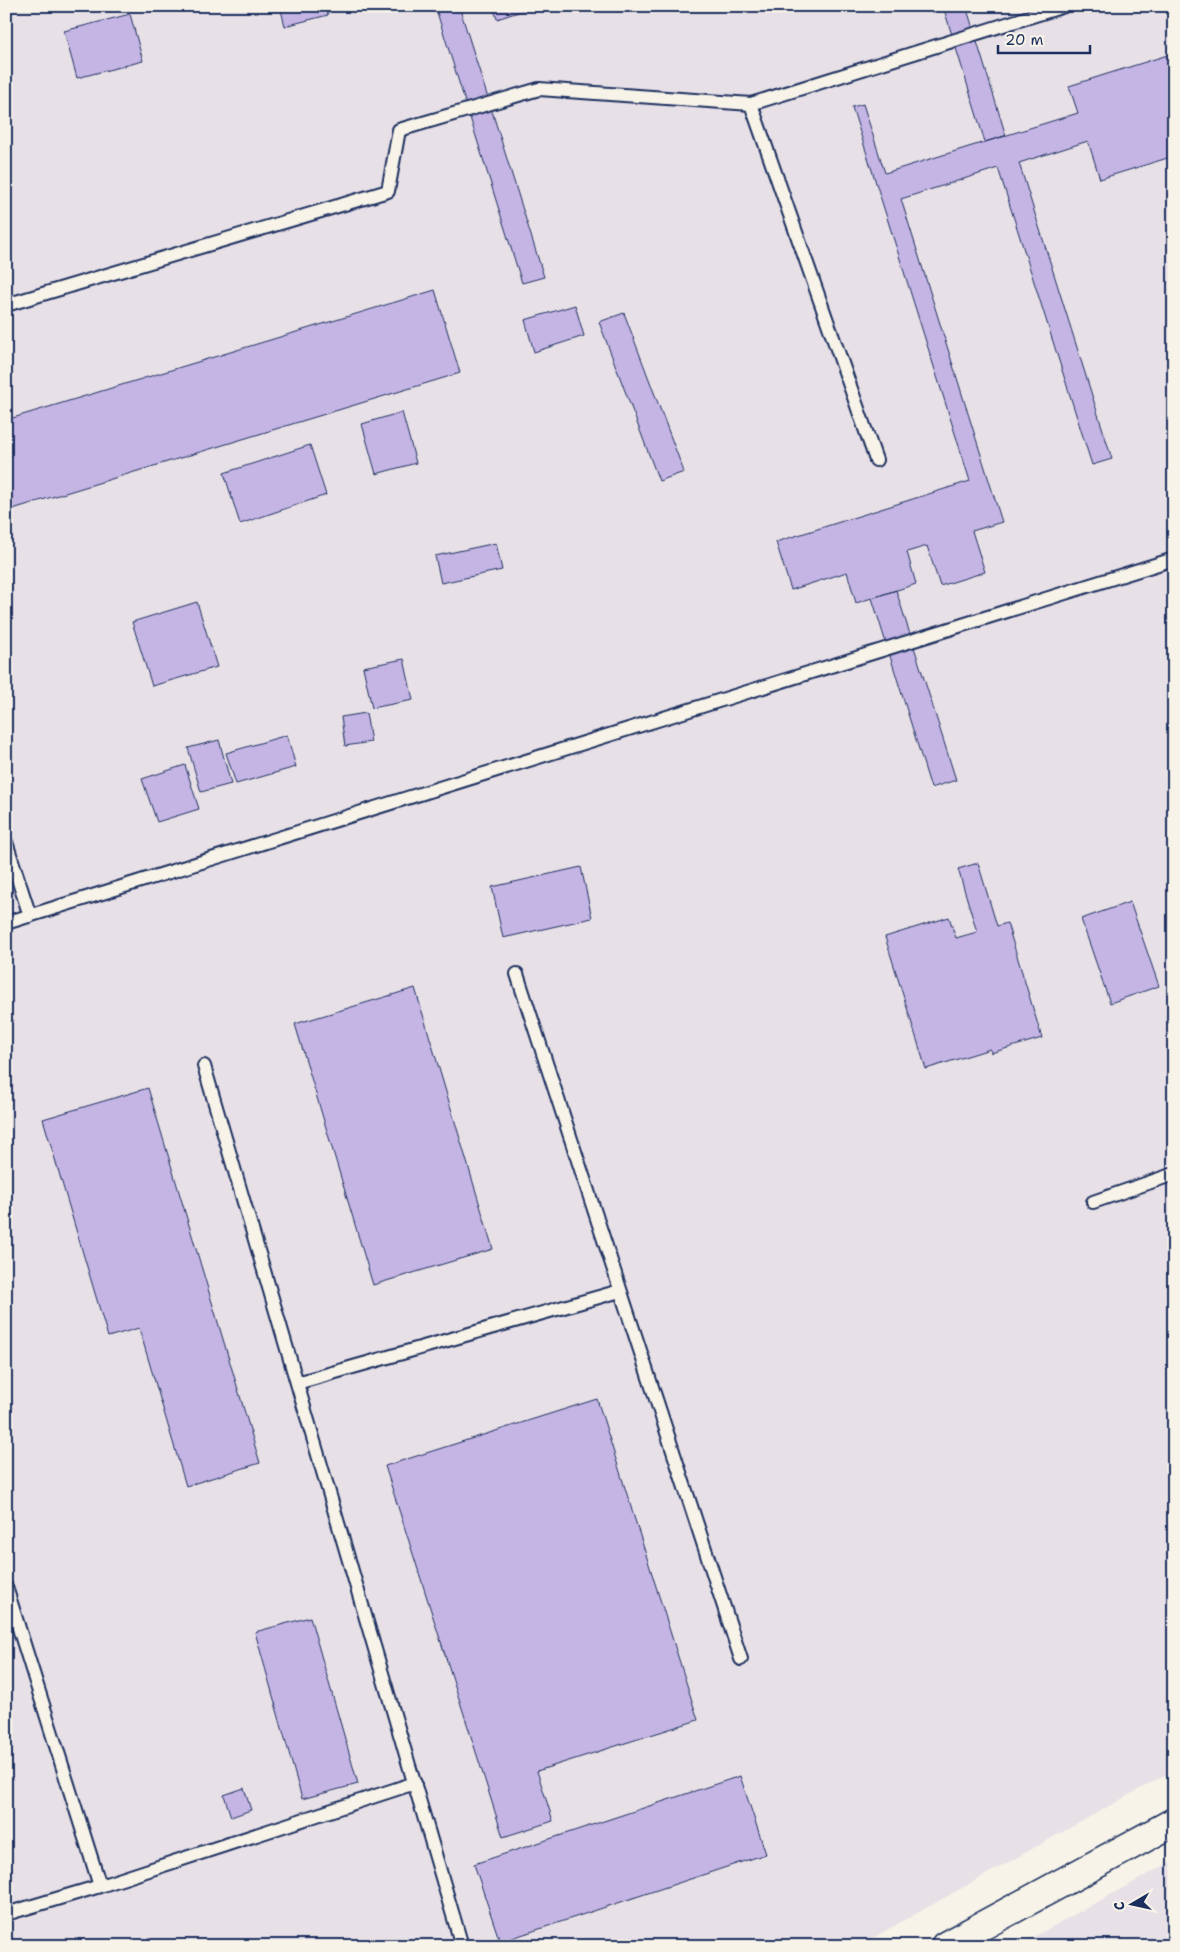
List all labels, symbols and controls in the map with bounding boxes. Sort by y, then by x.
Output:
scale bar [998,22,1090,54]
text: 20 m [1005,30,1044,50]
north arrow [1108,1880,1158,1930]
text: С [1110,1900,1129,1912]

